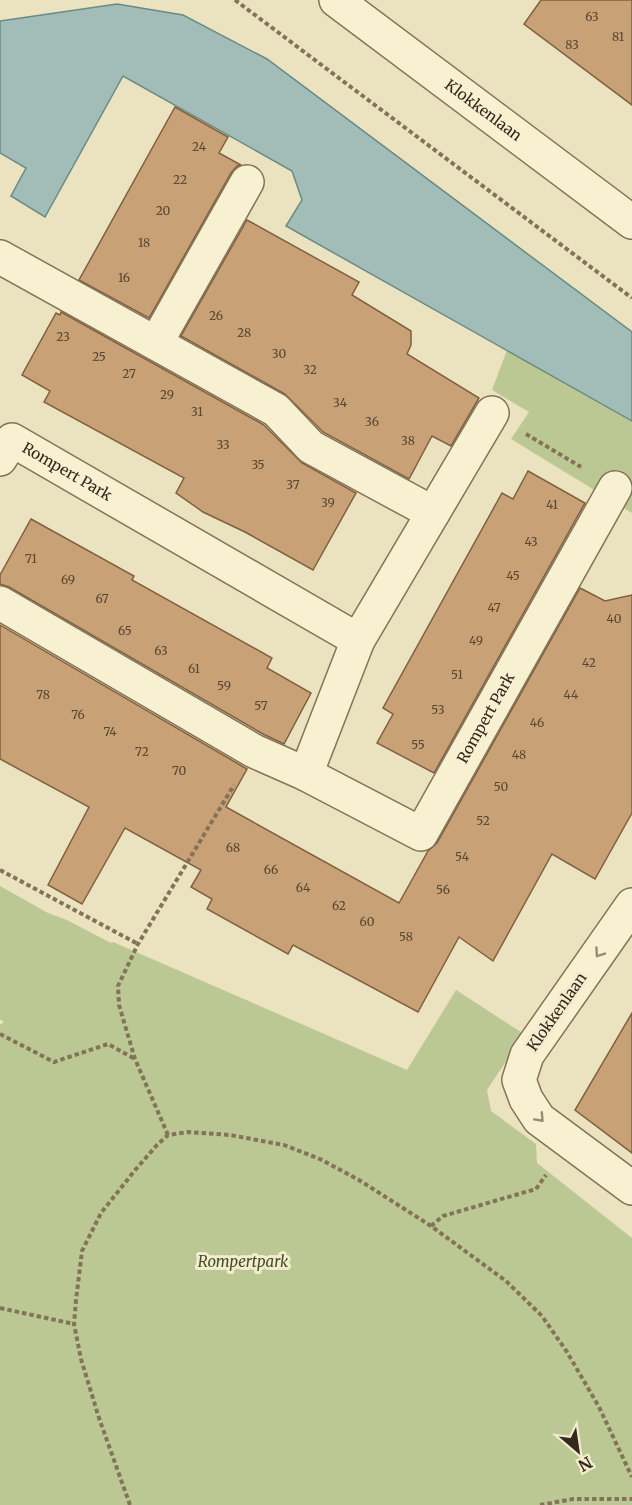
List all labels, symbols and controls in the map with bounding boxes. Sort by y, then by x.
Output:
house number: 63 [585,9,599,24]
house number: 81 [612,29,625,44]
house number: 83 [565,37,579,52]
street label: Klokkenlaan [441,75,526,145]
house number: 24 [192,139,207,154]
house number: 22 [173,172,187,187]
house number: 20 [156,203,171,218]
house number: 18 [138,235,150,250]
house number: 16 [118,270,130,285]
house number: 26 [209,308,223,323]
house number: 28 [237,325,251,340]
house number: 23 [56,329,70,344]
house number: 30 [272,346,286,361]
house number: 25 [92,349,106,364]
house number: 32 [303,362,317,377]
house number: 27 [122,366,136,381]
house number: 29 [160,387,174,402]
house number: 34 [333,395,348,410]
house number: 31 [191,404,203,419]
house number: 36 [365,414,379,429]
house number: 38 [401,433,415,448]
house number: 33 [216,437,230,452]
street label: Rompert Park [19,438,116,505]
house number: 35 [251,457,265,472]
house number: 37 [286,477,300,492]
house number: 39 [321,495,335,510]
house number: 41 [546,497,559,512]
house number: 43 [524,534,538,549]
house number: 71 [25,551,38,566]
house number: 45 [506,568,520,583]
house number: 69 [61,572,75,587]
house number: 67 [95,591,109,606]
house number: 47 [487,600,501,615]
house number: 40 [607,611,622,626]
house number: 65 [118,623,132,638]
house number: 49 [469,633,483,648]
house number: 63 [154,643,168,658]
house number: 42 [582,655,596,670]
house number: 61 [188,661,200,676]
house number: 51 [451,667,463,682]
street label: Rompert Park [453,669,519,766]
house number: 59 [217,678,231,693]
house number: 78 [36,687,50,702]
house number: 44 [564,687,579,702]
house number: 57 [254,698,268,713]
house number: 53 [431,702,445,717]
house number: 76 [71,707,85,722]
house number: 46 [530,715,544,730]
house number: 74 [103,724,117,739]
house number: 55 [411,737,425,752]
house number: 72 [135,744,149,759]
house number: 48 [512,747,526,762]
house number: 70 [172,763,186,778]
house number: 50 [494,779,509,794]
house number: 52 [476,813,490,828]
house number: 68 [226,840,240,855]
house number: 54 [455,849,470,864]
house number: 66 [264,862,278,877]
house number: 64 [296,880,311,895]
house number: 56 [436,882,450,897]
house number: 62 [332,898,346,913]
house number: 60 [360,914,375,929]
house number: 58 [399,929,413,944]
one-way arrow [595,946,606,957]
street label: Klokkenlaan [523,969,591,1055]
one-way arrow [533,1111,544,1121]
park label: Rompertpark [198,1252,289,1271]
north arrow [548,1421,608,1481]
text: N [575,1452,596,1476]

